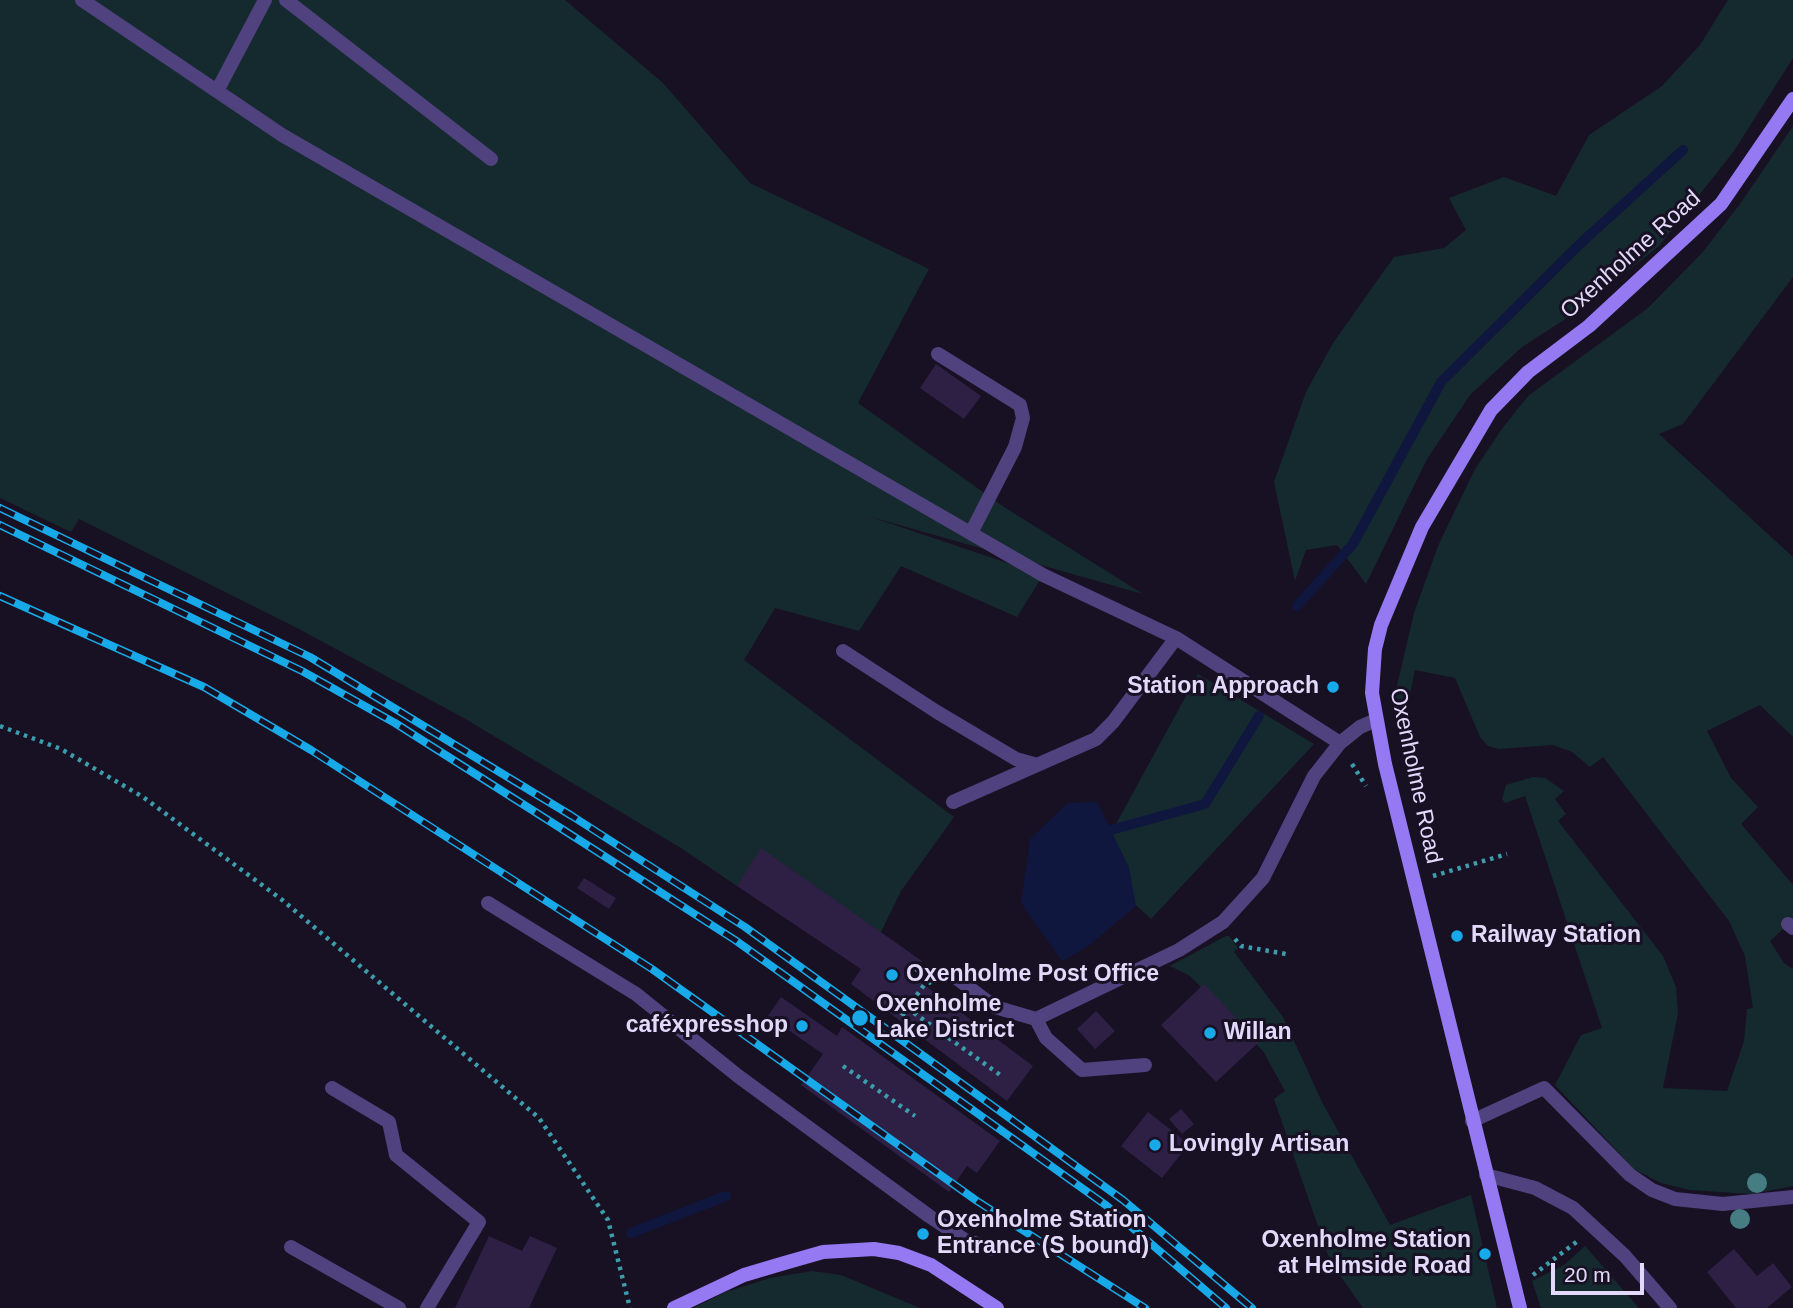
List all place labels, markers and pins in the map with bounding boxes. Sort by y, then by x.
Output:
place label: Station Approach [1127,673,1319,701]
marker: Station Approach [1325,679,1341,695]
place label: Railway Station [1471,922,1641,950]
marker: Railway Station [1449,928,1465,944]
place label: Oxenholme Post Office [906,961,1159,989]
marker: Oxenholme Post Office [884,967,900,983]
place label: Oxenholme Lake District [876,991,1014,1045]
marker: Oxenholme Lake District [850,1008,870,1028]
place label: caféxpresshop [626,1012,788,1040]
marker: caféxpresshop [794,1018,810,1034]
place label: Willan [1224,1019,1292,1047]
marker: Willan [1202,1025,1218,1041]
place label: Lovingly Artisan [1169,1131,1349,1159]
marker: Lovingly Artisan [1147,1137,1163,1153]
place label: Oxenholme Station Entrance (S bound) [937,1207,1149,1261]
marker: Oxenholme Station Entrance (S bound) [915,1226,931,1242]
place label: Oxenholme Station at Helmside Road [1261,1227,1471,1281]
marker: Oxenholme Station at Helmside Road [1477,1246,1493,1262]

